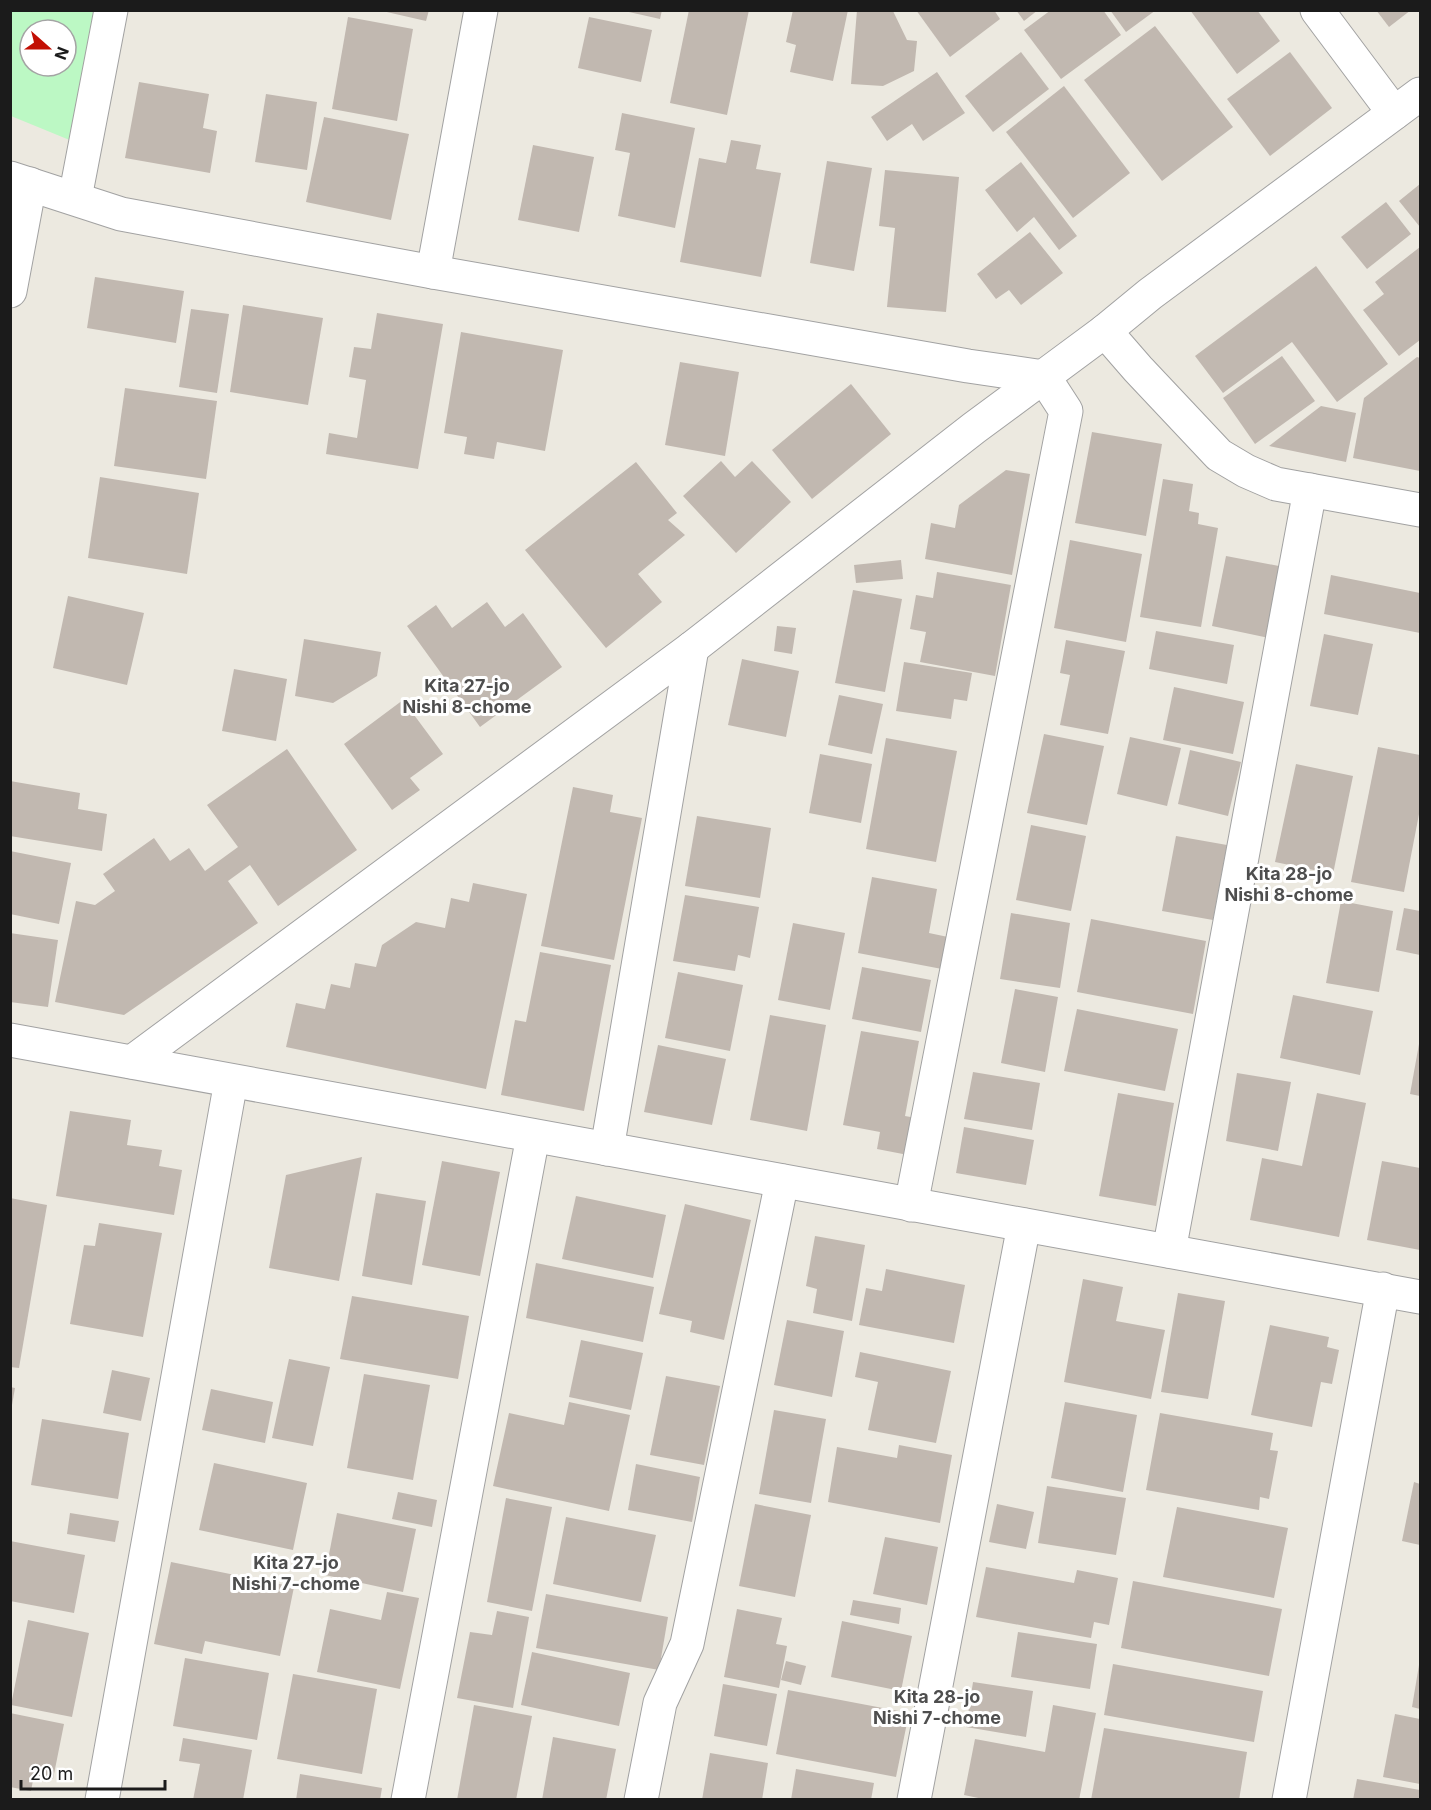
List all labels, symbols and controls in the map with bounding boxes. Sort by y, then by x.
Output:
north arrow [18,18,78,78]
text: N [50,44,74,63]
district label: Kita 27-jo Nishi 8-chome [402,675,532,717]
district label: Kita 28-jo Nishi 8-chome [1224,863,1354,905]
district label: Kita 27-jo Nishi 7-chome [232,1552,360,1594]
district label: Kita 28-jo Nishi 7-chome [873,1686,1001,1728]
scale bar [21,1753,165,1791]
text: 20 m [30,1763,73,1784]

